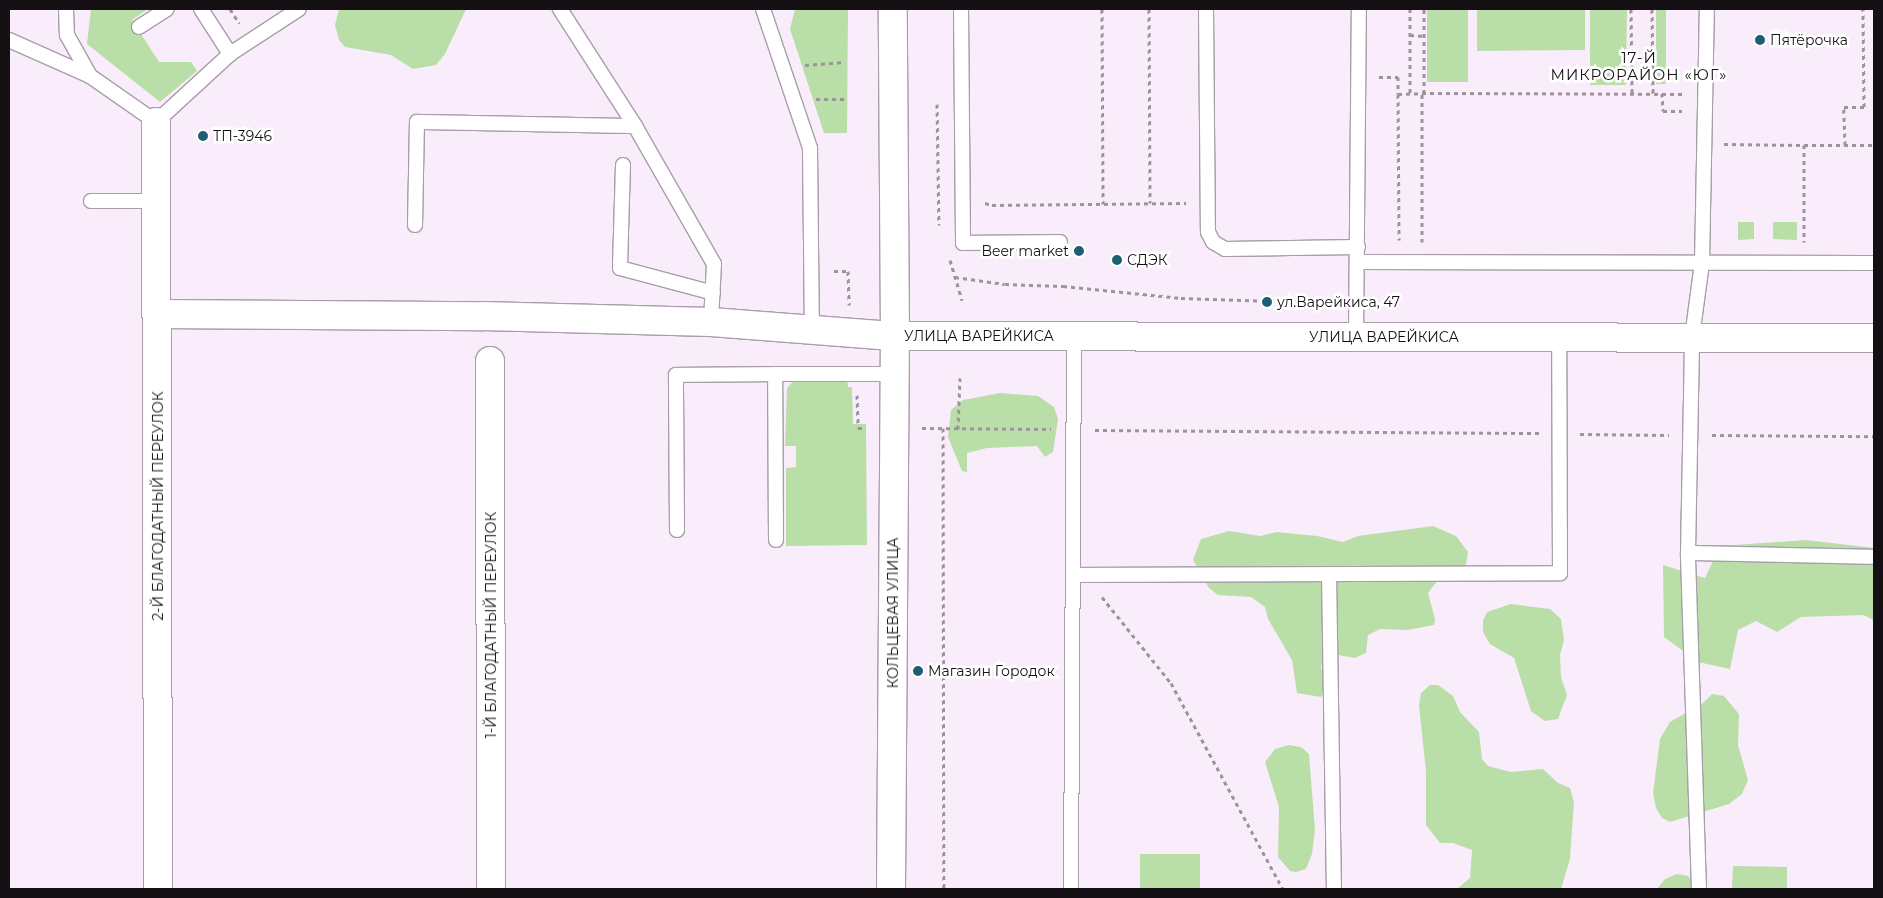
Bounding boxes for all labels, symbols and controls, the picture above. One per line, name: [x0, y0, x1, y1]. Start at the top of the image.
place label: Пятёрочка: [1770, 32, 1848, 48]
marker: Пятёрочка: [1754, 34, 1766, 46]
district label: 17-Й МИКРОРАЙОН «ЮГ»: [1549, 48, 1729, 83]
place label: ТП-3946: [213, 128, 272, 144]
marker: ТП-3946: [197, 130, 209, 142]
place label: Beer market: [981, 243, 1069, 259]
marker: Beer market: [1073, 245, 1085, 257]
place label: СДЭК: [1127, 252, 1168, 268]
marker: СДЭК: [1111, 254, 1123, 266]
place label: ул.Варейкиса, 47: [1277, 294, 1400, 310]
marker: ул.Варейкиса, 47: [1261, 296, 1273, 308]
street label: УЛИЦА ВАРЕЙКИСА: [904, 328, 1054, 344]
street label: УЛИЦА ВАРЕЙКИСА: [1309, 329, 1459, 345]
street label: 2-Й БЛАГОДАТНЫЙ ПЕРЕУЛОК: [150, 391, 166, 621]
street label: 1-Й БЛАГОДАТНЫЙ ПЕРЕУЛОК: [483, 512, 499, 738]
street label: КОЛЬЦЕВАЯ УЛИЦА: [885, 538, 901, 688]
place label: Магазин Городок: [928, 663, 1055, 679]
marker: Магазин Городок: [912, 665, 924, 677]

